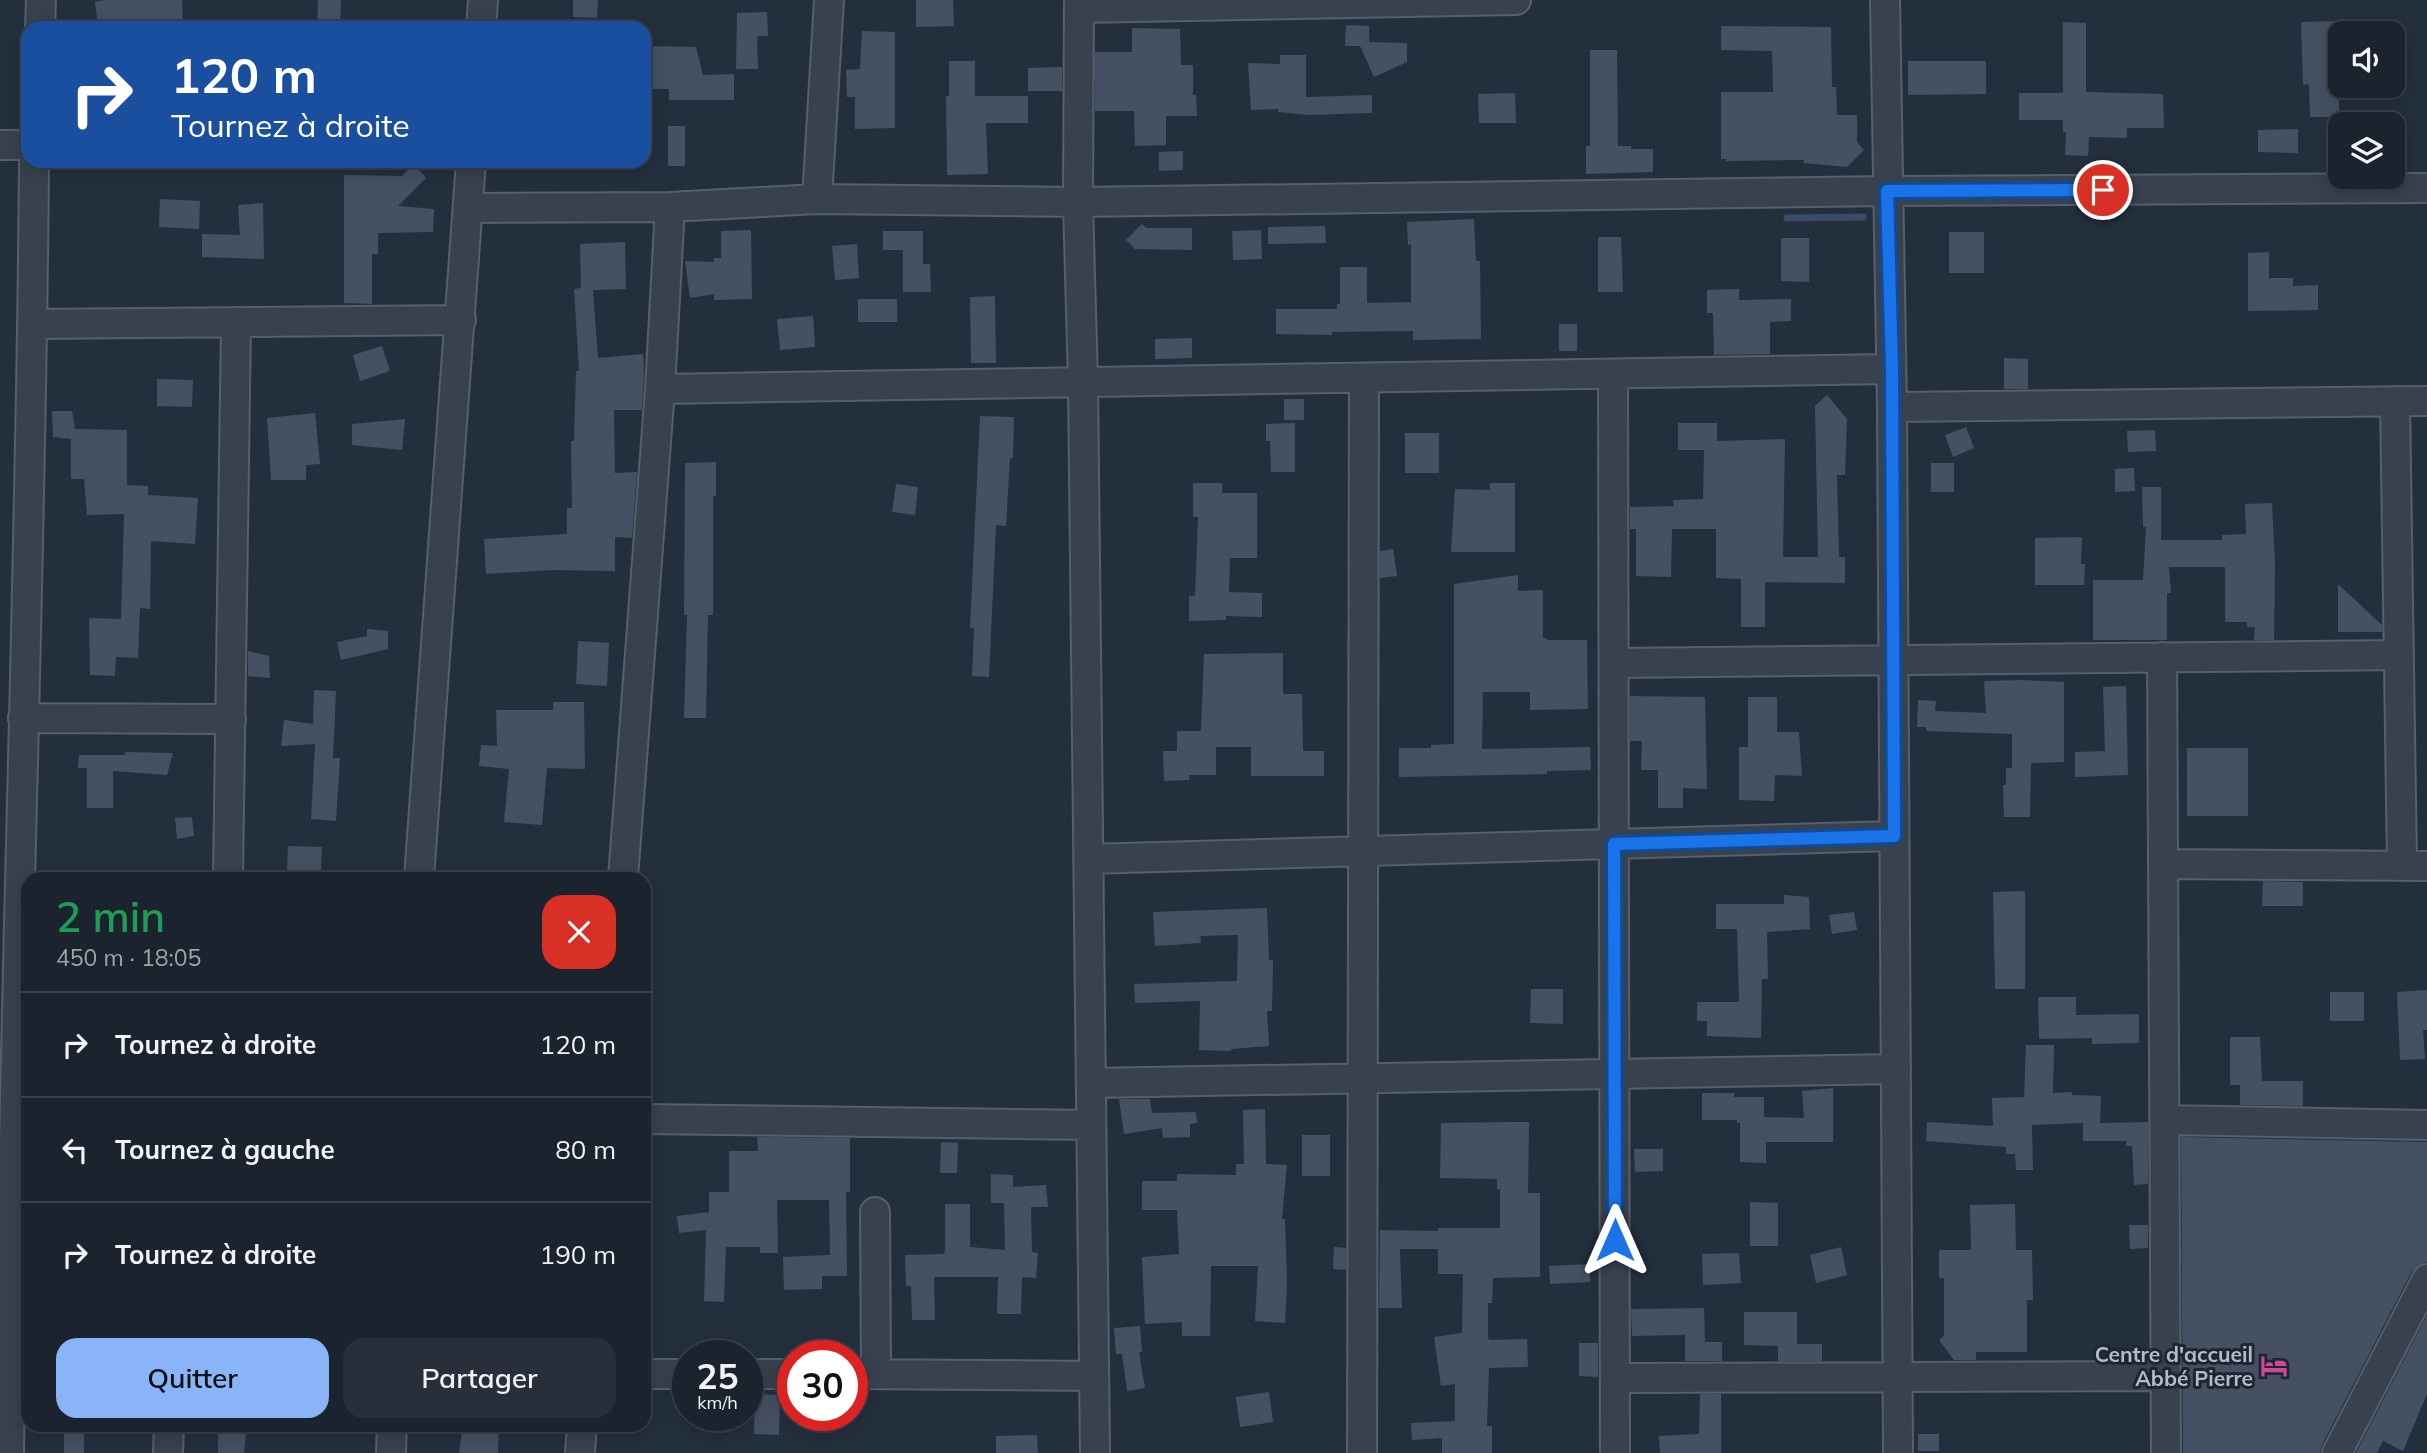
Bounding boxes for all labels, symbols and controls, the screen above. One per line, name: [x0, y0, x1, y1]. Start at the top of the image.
map controls: [2328, 21, 2405, 189]
button: sound: [2328, 21, 2405, 98]
text: 120 m: [171, 44, 317, 105]
icon: right: [56, 49, 147, 140]
text: Tournez à droite: [171, 105, 410, 145]
button: layers: [2328, 112, 2405, 189]
pin: [2073, 160, 2133, 220]
icon: arrive: [2084, 171, 2122, 209]
text: 2 min: [56, 890, 165, 943]
button: close: [542, 895, 616, 969]
text: 450 m · 18:05: [56, 943, 201, 972]
icon: right: [56, 1026, 94, 1064]
text: Tournez à droite: [115, 1028, 316, 1061]
text: 120 m: [540, 1028, 616, 1061]
icon: left: [56, 1131, 94, 1169]
text: Tournez à gauche: [115, 1133, 335, 1166]
text: 80 m: [555, 1133, 616, 1166]
position arrow: [1578, 1203, 1652, 1277]
icon: right: [56, 1236, 94, 1274]
text: Tournez à droite: [115, 1238, 316, 1271]
text: 190 m: [540, 1238, 616, 1271]
button: Quitter: [56, 1338, 329, 1418]
button: Partager: [343, 1338, 616, 1418]
speed limit sign: 30: [777, 1340, 868, 1431]
place label: Centre d'accueil Abbé Pierre: [2095, 1341, 2253, 1391]
hotel icon: Centre d'accueil Abbé Pierre: [2259, 1351, 2289, 1381]
text: 25: [696, 1354, 739, 1398]
text: km/h: [697, 1391, 738, 1414]

